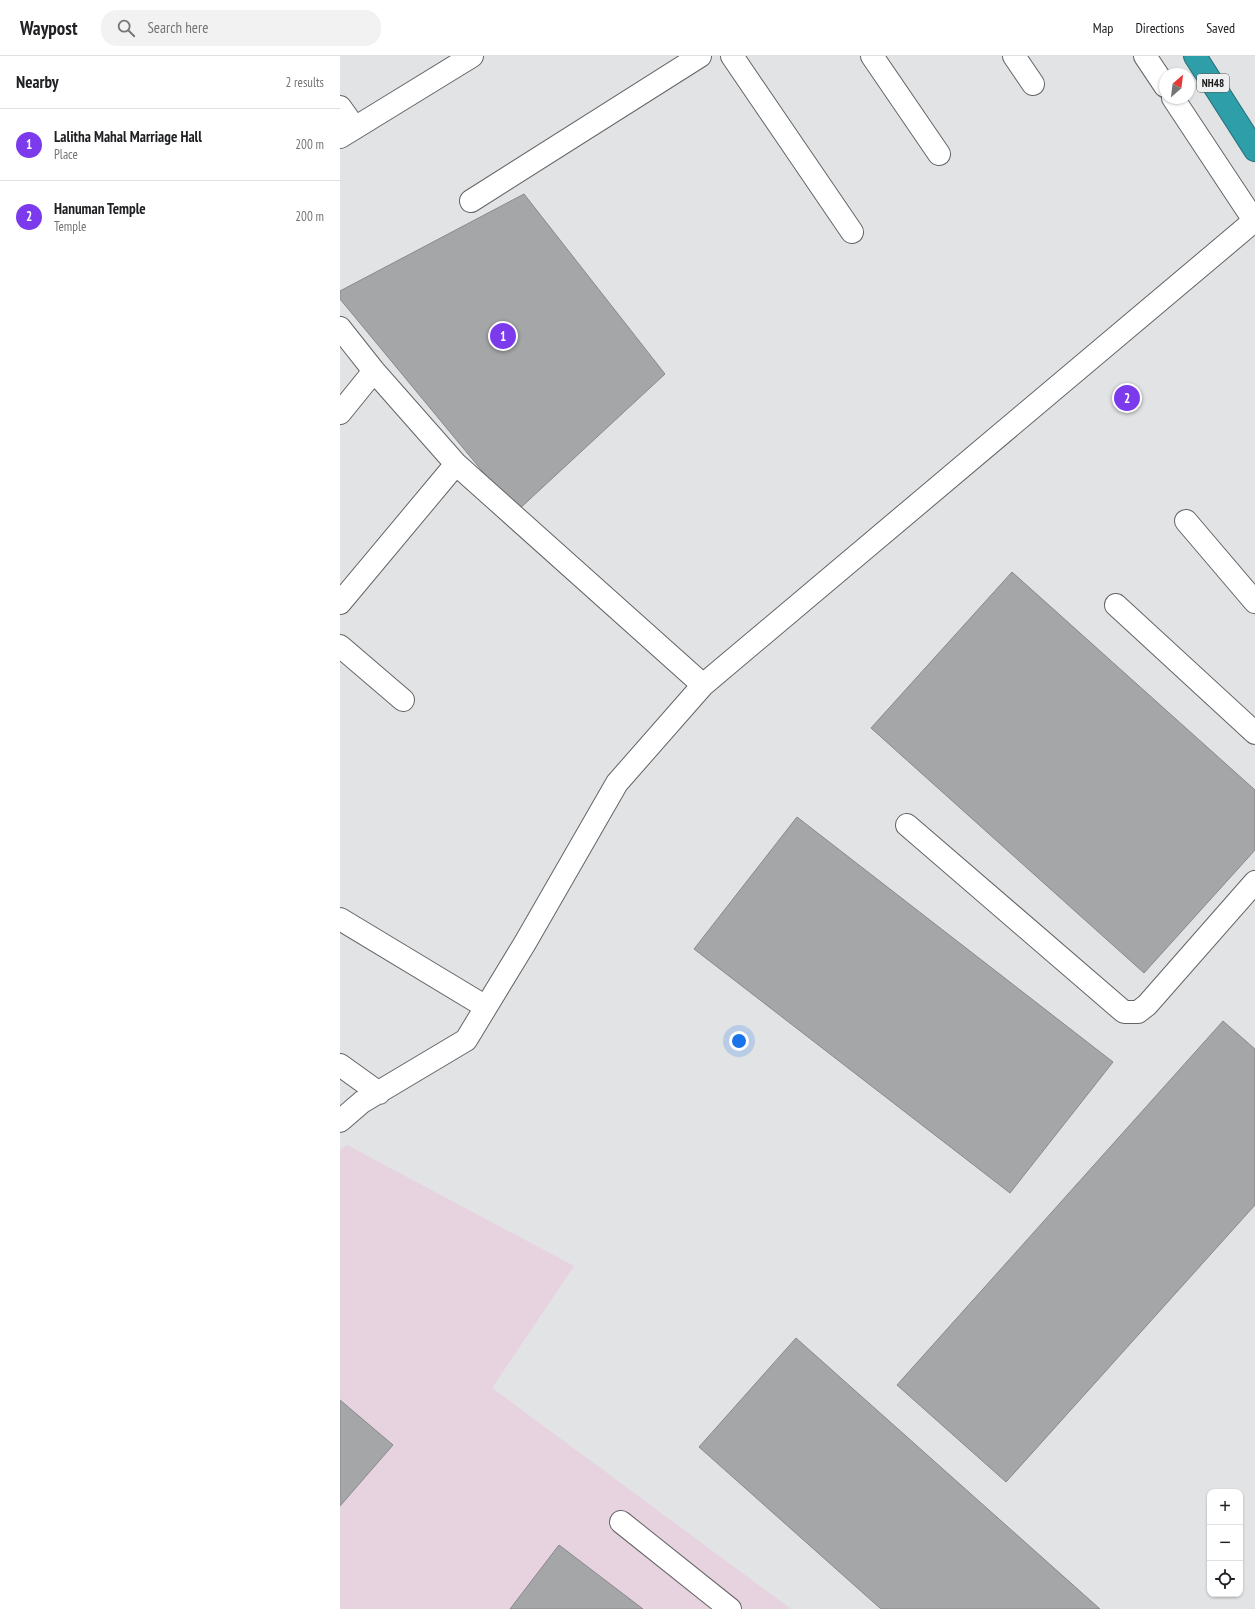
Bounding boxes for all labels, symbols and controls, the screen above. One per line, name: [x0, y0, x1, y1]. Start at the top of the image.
search box: [101, 10, 381, 46]
text: Waypost: [20, 16, 77, 40]
icon: search: [115, 17, 137, 39]
text: Search here: [147, 18, 208, 37]
text: Map: [1093, 19, 1113, 37]
text: Directions: [1135, 19, 1184, 37]
text: Saved: [1206, 19, 1235, 37]
north arrow: [1159, 68, 1195, 104]
text: Nearby: [16, 71, 59, 93]
text: 2 results: [285, 74, 324, 91]
road number: NH48: [1197, 74, 1229, 92]
text: Lalitha Mahal Marriage Hall: [54, 127, 202, 146]
text: 1: [26, 136, 32, 153]
text: 200 m: [295, 136, 324, 153]
text: Place: [54, 146, 78, 163]
text: Hanuman Temple: [54, 199, 146, 218]
text: 2: [26, 208, 32, 225]
text: 200 m: [295, 208, 324, 225]
text: Temple: [54, 218, 86, 235]
pin: 1: [490, 321, 516, 351]
pin: 2: [1114, 383, 1140, 413]
your location: [729, 1031, 749, 1051]
map controls: [1207, 1489, 1243, 1597]
button: +: [1207, 1489, 1243, 1525]
button: −: [1207, 1525, 1243, 1561]
button: locate: [1207, 1561, 1243, 1597]

